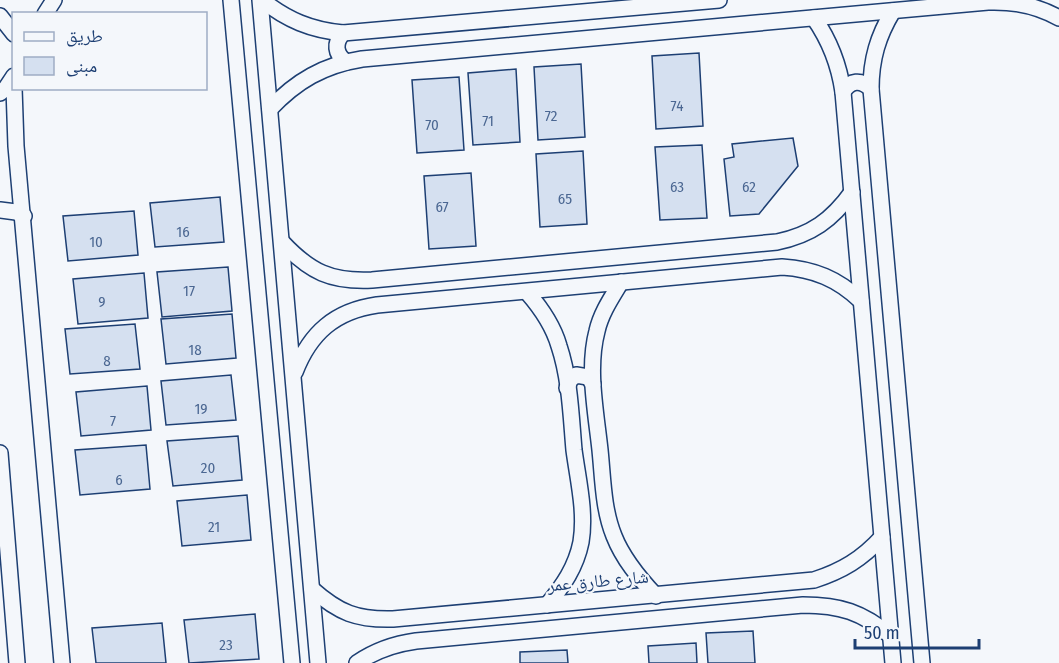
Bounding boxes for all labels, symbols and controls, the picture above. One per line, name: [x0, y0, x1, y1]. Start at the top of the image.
legend: [12, 12, 207, 90]
text: طريق: [66, 25, 103, 47]
text: مبنى: [66, 55, 97, 77]
house number: 74: [671, 97, 683, 115]
house number: 72: [545, 107, 558, 125]
house number: 71: [482, 112, 494, 130]
house number: 70: [425, 116, 439, 134]
house number: 63: [670, 178, 684, 196]
house number: 62: [742, 178, 756, 196]
house number: 65: [558, 190, 572, 208]
house number: 67: [435, 198, 449, 216]
house number: 16: [176, 223, 190, 241]
house number: 10: [89, 233, 103, 251]
house number: 17: [183, 282, 195, 300]
house number: 9: [98, 293, 106, 311]
house number: 18: [188, 341, 202, 359]
house number: 8: [103, 352, 111, 370]
house number: 19: [194, 400, 208, 418]
house number: 7: [110, 412, 116, 430]
house number: 20: [201, 459, 215, 477]
house number: 6: [115, 471, 123, 489]
house number: 21: [208, 518, 220, 536]
street label: شارع طارق عمر: [545, 566, 650, 596]
scale bar: [855, 612, 980, 650]
text: 50 m: [864, 622, 900, 644]
house number: 23: [219, 636, 233, 654]

